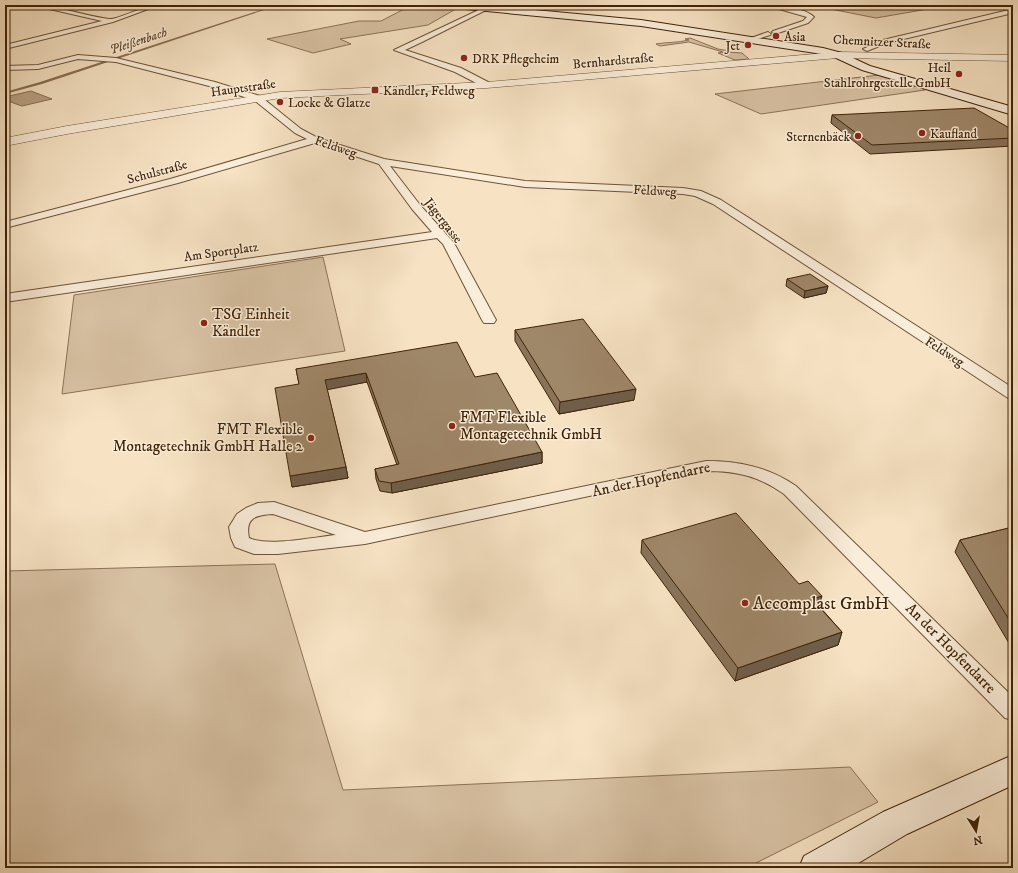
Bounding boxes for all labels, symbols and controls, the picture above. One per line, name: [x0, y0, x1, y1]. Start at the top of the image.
water label: Pleißenbach: [108, 24, 169, 58]
place label: Asia: [784, 29, 806, 45]
marker: Asia: [771, 31, 781, 41]
street label: Chemnitzer Straße: [833, 31, 931, 53]
place label: Jet: [725, 38, 740, 54]
marker: Jet: [743, 40, 753, 50]
street label: Bernhardstraße: [572, 49, 654, 72]
place label: DRK Pflegeheim: [472, 51, 560, 67]
marker: DRK Pflegeheim: [459, 53, 469, 63]
place label: Heil Stahlrohrgestelle GmbH: [824, 60, 951, 91]
marker: Heil Stahlrohrgestelle GmbH: [954, 69, 964, 79]
street label: Hauptstraße: [210, 76, 277, 100]
place label: Kändler, Feldweg: [383, 83, 475, 99]
marker: Kändler, Feldweg: [370, 85, 380, 95]
place label: Locke & Glatze: [288, 95, 370, 111]
marker: Locke & Glatze: [275, 97, 285, 107]
place label: Kaufland: [930, 126, 978, 142]
marker: Kaufland: [917, 128, 927, 138]
place label: Sternenbäck: [786, 129, 851, 145]
marker: Sternenbäck: [853, 131, 863, 141]
street label: Feldweg: [313, 132, 359, 162]
street label: Schulstraße: [126, 156, 189, 188]
street label: Feldweg: [633, 182, 678, 200]
street label: Jägergasse: [420, 194, 466, 246]
street label: Am Sportplatz: [183, 239, 260, 265]
place label: TSG Einheit Kändler: [212, 305, 290, 341]
marker: TSG Einheit Kändler: [199, 318, 209, 328]
street label: Feldweg: [922, 333, 968, 371]
place label: FMT Flexible Montagetechnik GmbH: [460, 408, 602, 444]
place label: FMT Flexible Montagetechnik GmbH Halle 2: [113, 420, 304, 456]
marker: FMT Flexible Montagetechnik GmbH: [447, 421, 457, 431]
marker: FMT Flexible Montagetechnik GmbH Halle 2: [306, 433, 316, 443]
street label: An der Hopfendarre: [590, 458, 712, 501]
place label: Accomplast GmbH: [753, 593, 889, 615]
marker: Accomplast GmbH: [740, 598, 750, 608]
street label: An der Hopfendarre: [901, 599, 1000, 698]
north arrow: [956, 811, 996, 851]
text: N: [972, 832, 983, 848]

